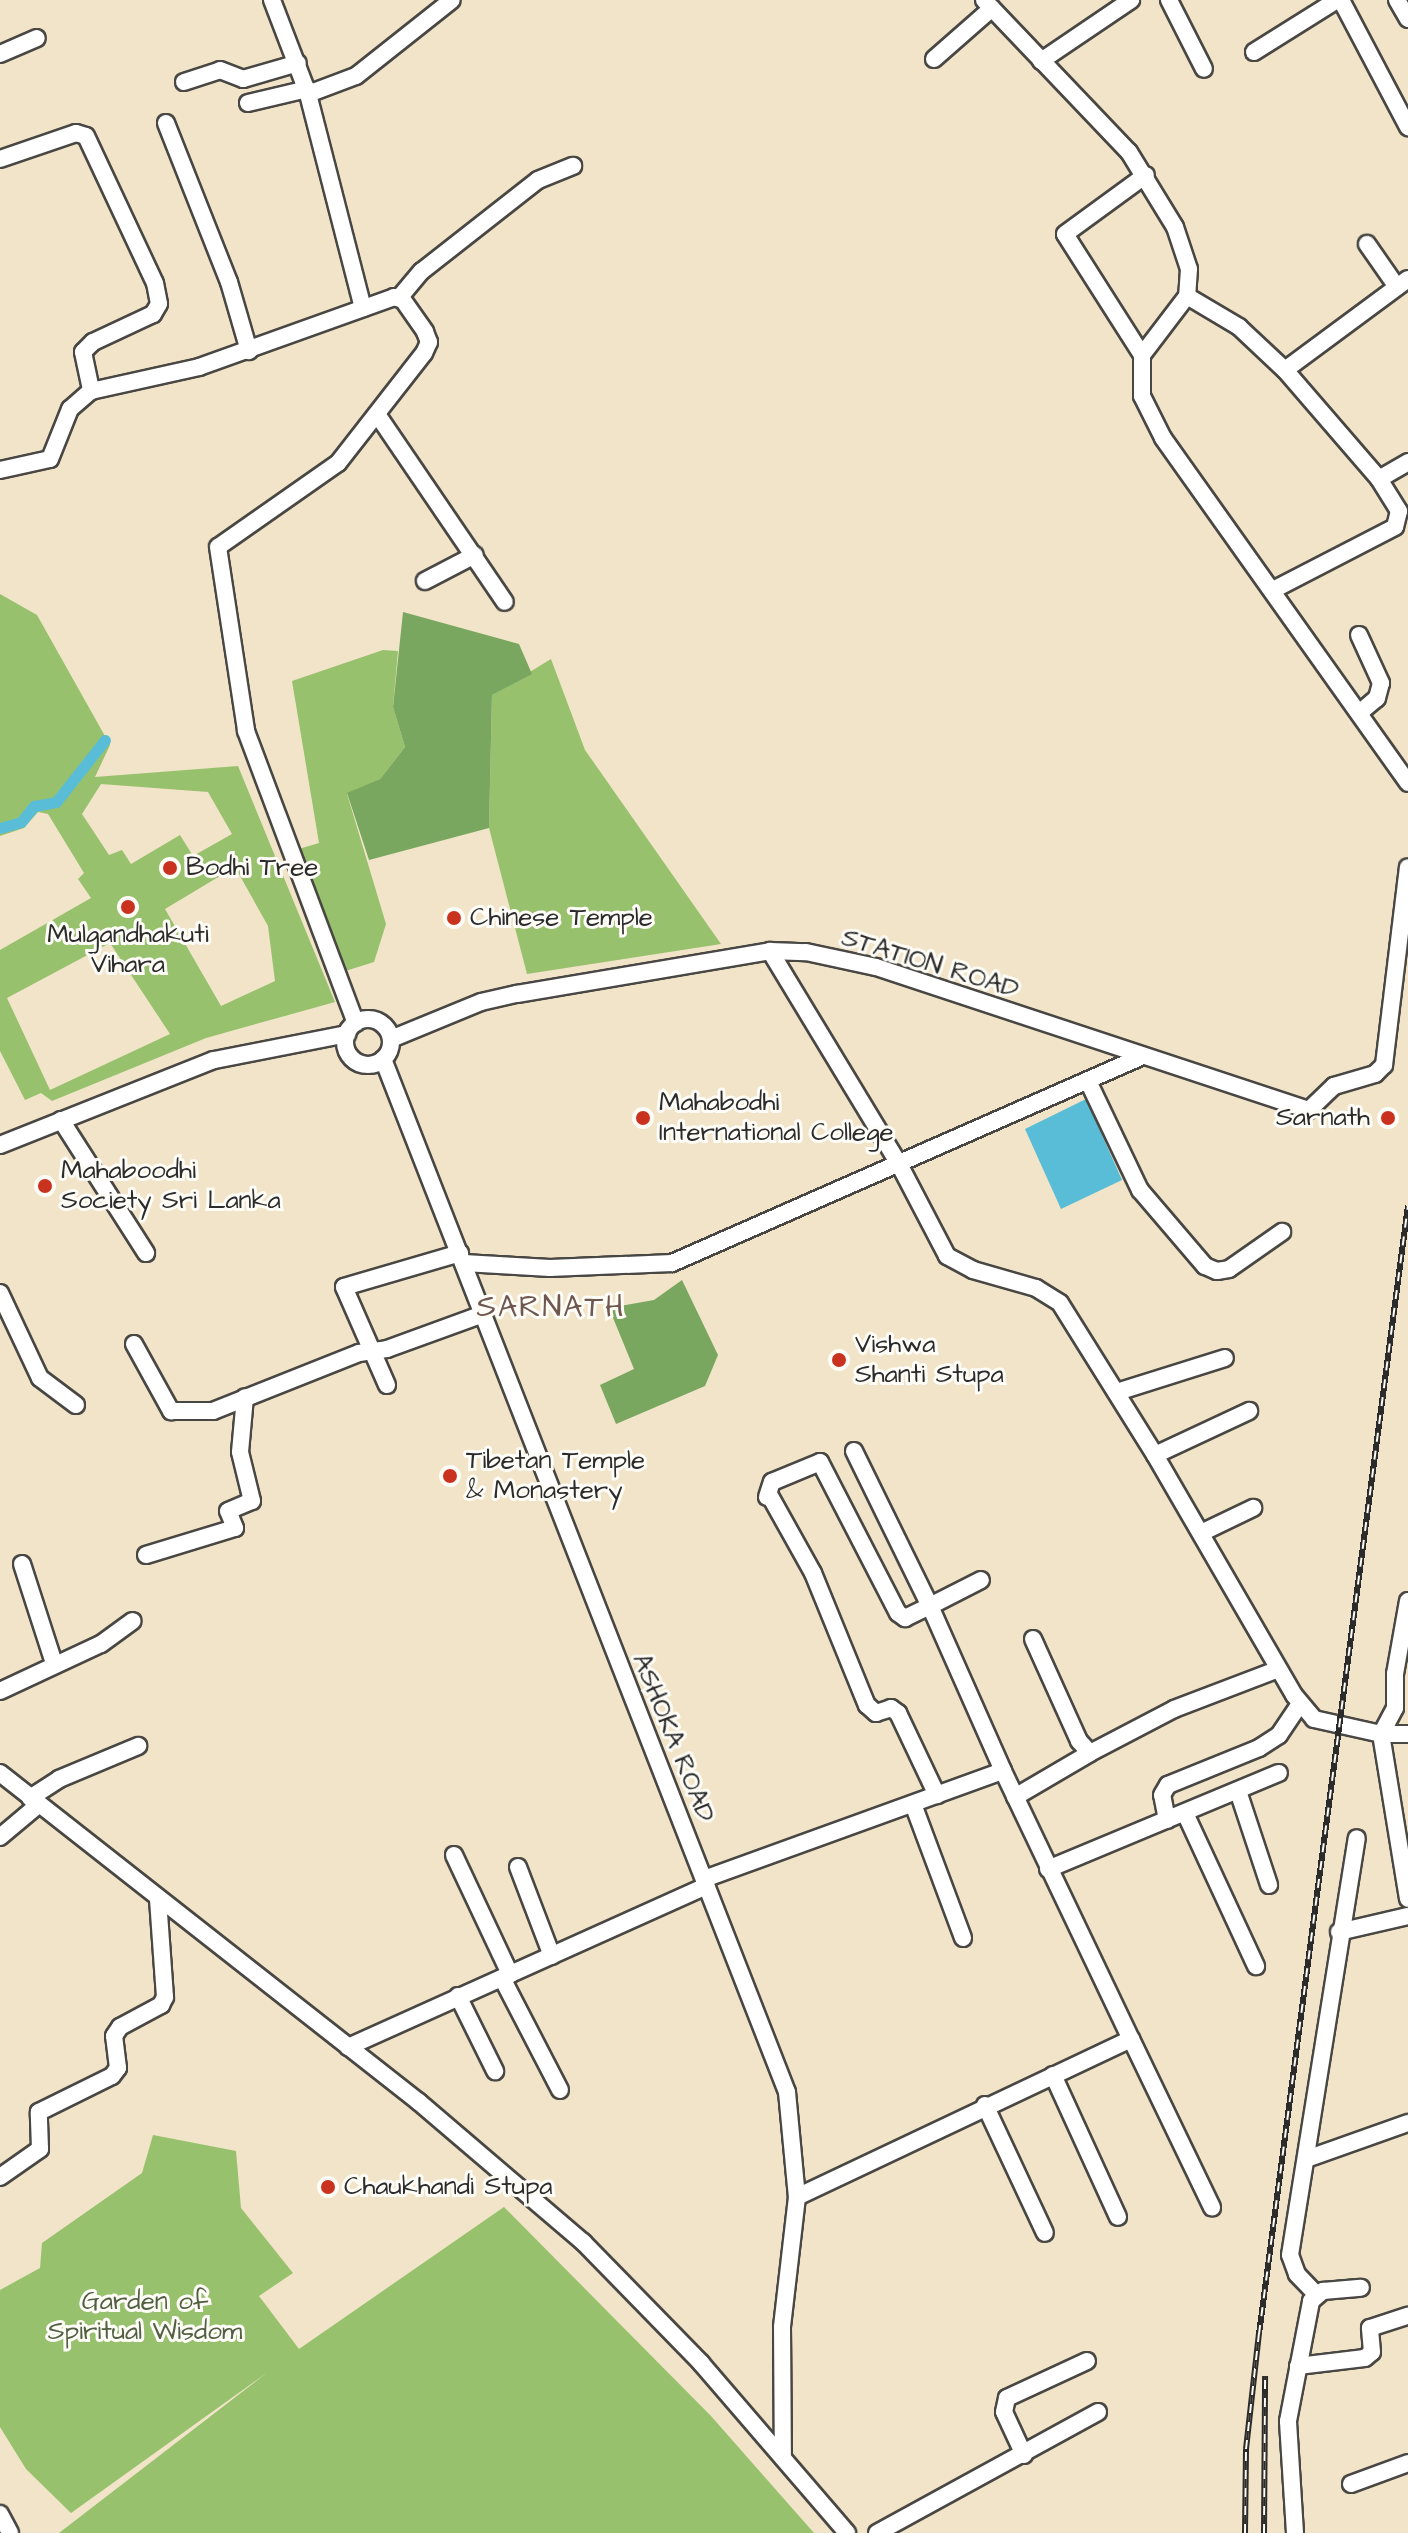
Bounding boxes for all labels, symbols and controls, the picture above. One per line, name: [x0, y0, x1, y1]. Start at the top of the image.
place label: Bodhi Tree: [186, 852, 318, 884]
marker: Bodhi Tree: [161, 859, 179, 877]
marker: Mulgandhakuti Vihara: [119, 898, 137, 916]
place label: Chinese Temple: [470, 902, 653, 934]
marker: Chinese Temple: [445, 909, 463, 927]
place label: Mulgandhakuti Vihara: [47, 919, 209, 980]
street label: STATION ROAD: [838, 922, 1022, 1006]
place label: Mahabodhi International College: [659, 1087, 894, 1148]
place label: Sarnath: [1276, 1102, 1370, 1134]
marker: Sarnath: [1377, 1107, 1399, 1129]
marker: Mahabodhi International College: [634, 1109, 652, 1127]
place label: Mahaboodhi Society Sri Lanka: [61, 1155, 281, 1216]
marker: Mahaboodhi Society Sri Lanka: [36, 1177, 54, 1195]
district label: SARNATH: [477, 1289, 625, 1325]
place label: Vishwa Shanti Stupa: [855, 1329, 1004, 1390]
marker: Vishwa Shanti Stupa: [830, 1351, 848, 1369]
place label: Tibetan Temple & Monastery: [466, 1445, 645, 1506]
marker: Tibetan Temple & Monastery: [441, 1467, 459, 1485]
street label: ASHOKA ROAD: [625, 1649, 721, 1827]
place label: Chaukhandi Stupa: [344, 2171, 553, 2203]
marker: Chaukhandi Stupa: [319, 2178, 337, 2196]
park label: Garden of Spiritual Wisdom: [48, 2286, 242, 2348]

